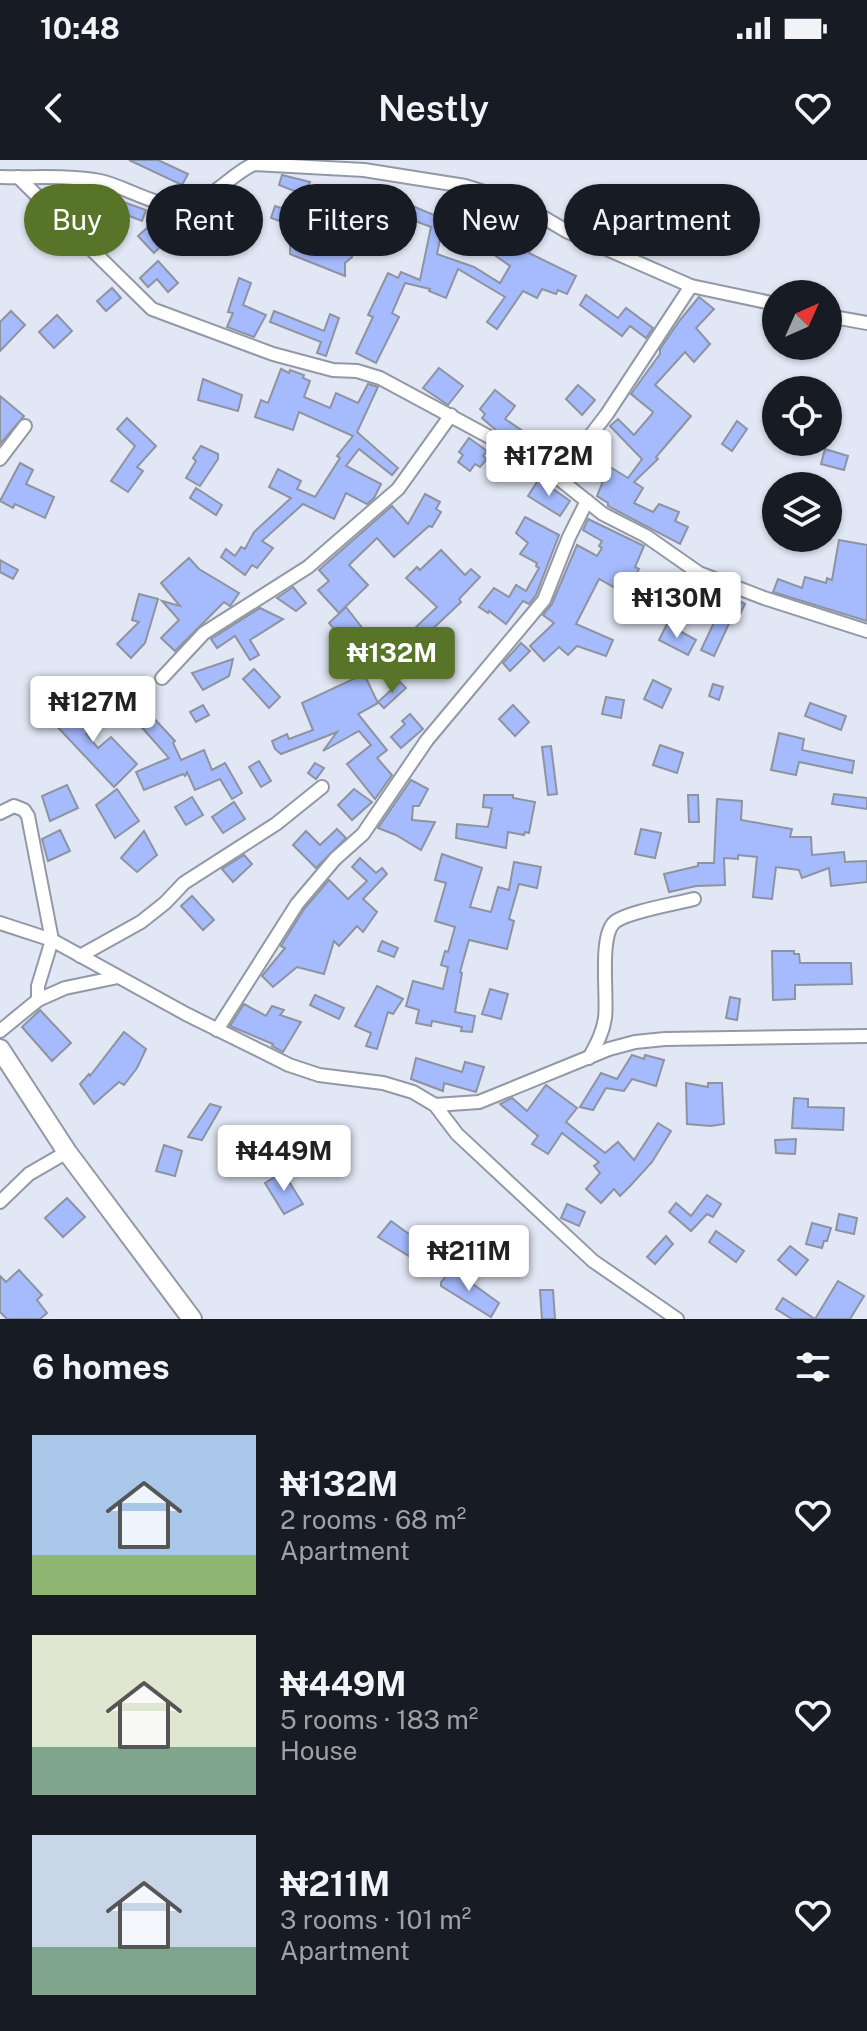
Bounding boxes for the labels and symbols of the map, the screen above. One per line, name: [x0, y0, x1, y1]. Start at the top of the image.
north arrow: [762, 280, 842, 360]
pin: ₦172M: [493, 430, 605, 498]
pin: ₦130M: [621, 572, 733, 640]
pin: ₦132M: [336, 627, 448, 695]
pin: ₦127M: [37, 676, 149, 744]
pin: ₦449M: [228, 1125, 340, 1193]
pin: ₦211M: [413, 1225, 525, 1293]

